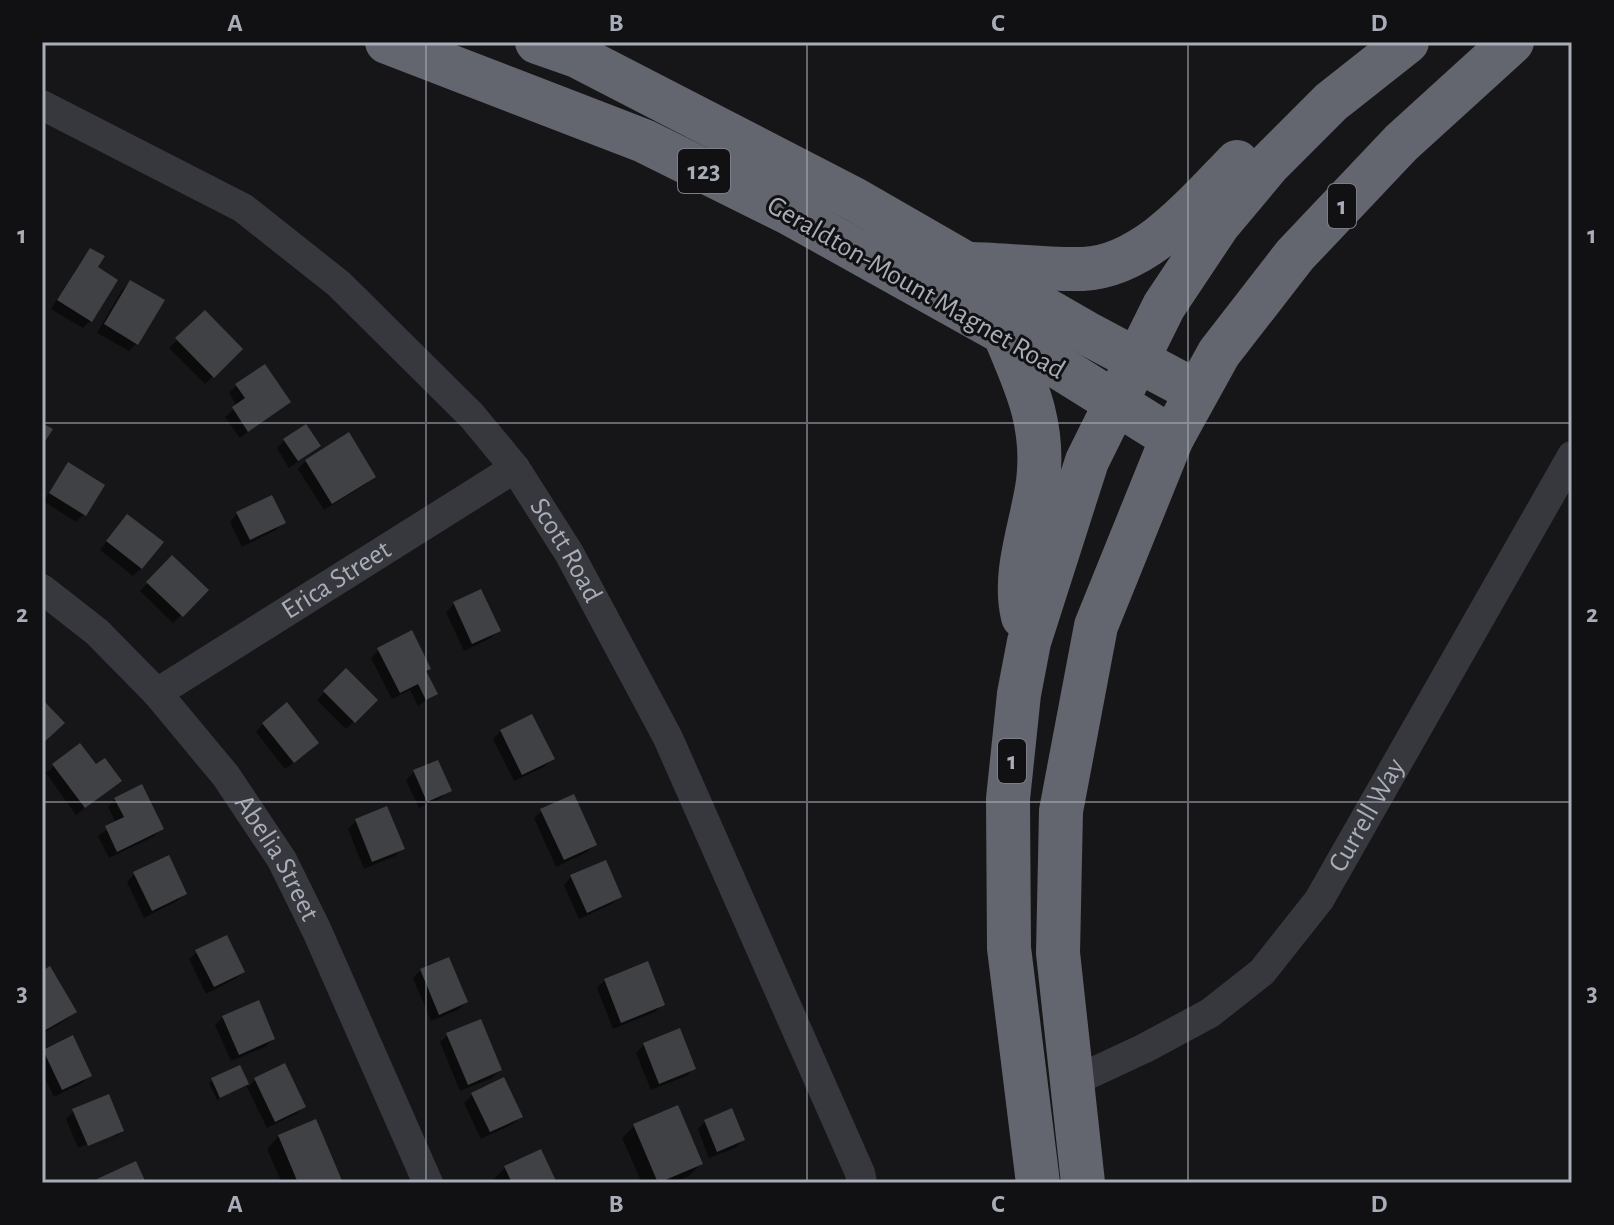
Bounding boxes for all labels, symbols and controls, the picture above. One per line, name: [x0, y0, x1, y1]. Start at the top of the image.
text: A: [227, 10, 243, 36]
text: B: [608, 10, 624, 36]
text: C: [991, 10, 1005, 36]
text: D: [1370, 10, 1388, 36]
road number: 123: [678, 149, 730, 193]
road number: 1: [1328, 184, 1356, 228]
street label: Geraldton-Mount Magnet Road: [762, 191, 1070, 385]
text: 1: [17, 222, 27, 248]
text: 1: [1587, 222, 1597, 248]
street label: Scott Road: [524, 494, 607, 607]
street label: Erica Street: [277, 536, 396, 625]
text: 2: [16, 601, 28, 627]
text: 2: [1586, 601, 1598, 627]
road number: 1: [998, 739, 1026, 783]
street label: Currell Way: [1324, 754, 1411, 877]
street label: Abelia Street: [229, 790, 324, 926]
text: 3: [16, 980, 28, 1006]
text: 3: [1586, 980, 1598, 1006]
text: A: [227, 1191, 243, 1217]
text: B: [608, 1191, 624, 1217]
text: C: [991, 1191, 1005, 1217]
text: D: [1370, 1191, 1388, 1217]

